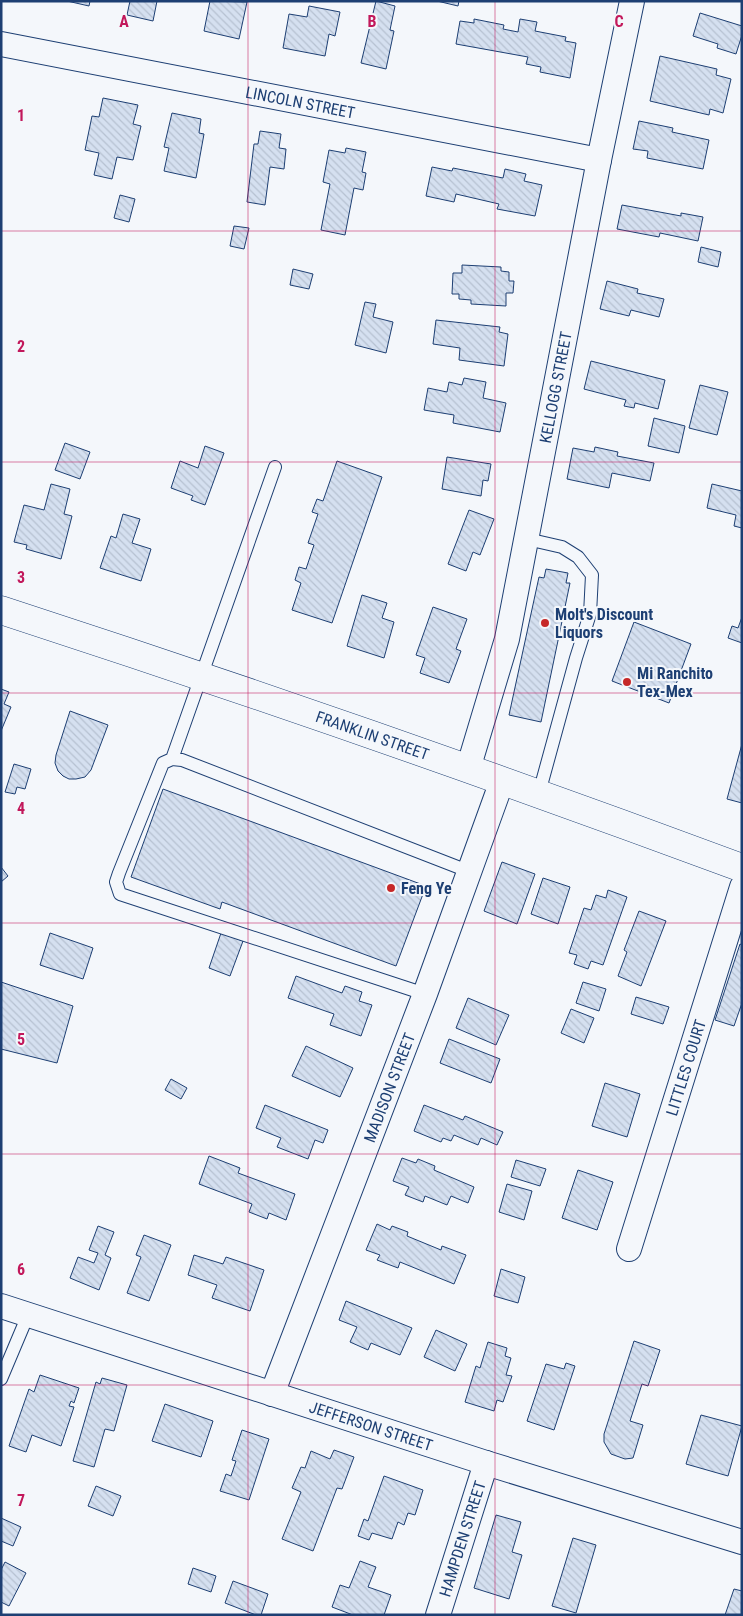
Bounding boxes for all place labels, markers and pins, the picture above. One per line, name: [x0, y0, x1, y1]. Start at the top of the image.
place label: Molt's Discount Liquors: [555, 605, 653, 642]
marker: Molt's Discount Liquors: [539, 617, 551, 629]
place label: Mi Ranchito Tex-Mex: [637, 664, 713, 701]
marker: Mi Ranchito Tex-Mex: [621, 676, 633, 688]
place label: Feng Ye: [401, 879, 452, 898]
marker: Feng Ye: [385, 882, 397, 894]

